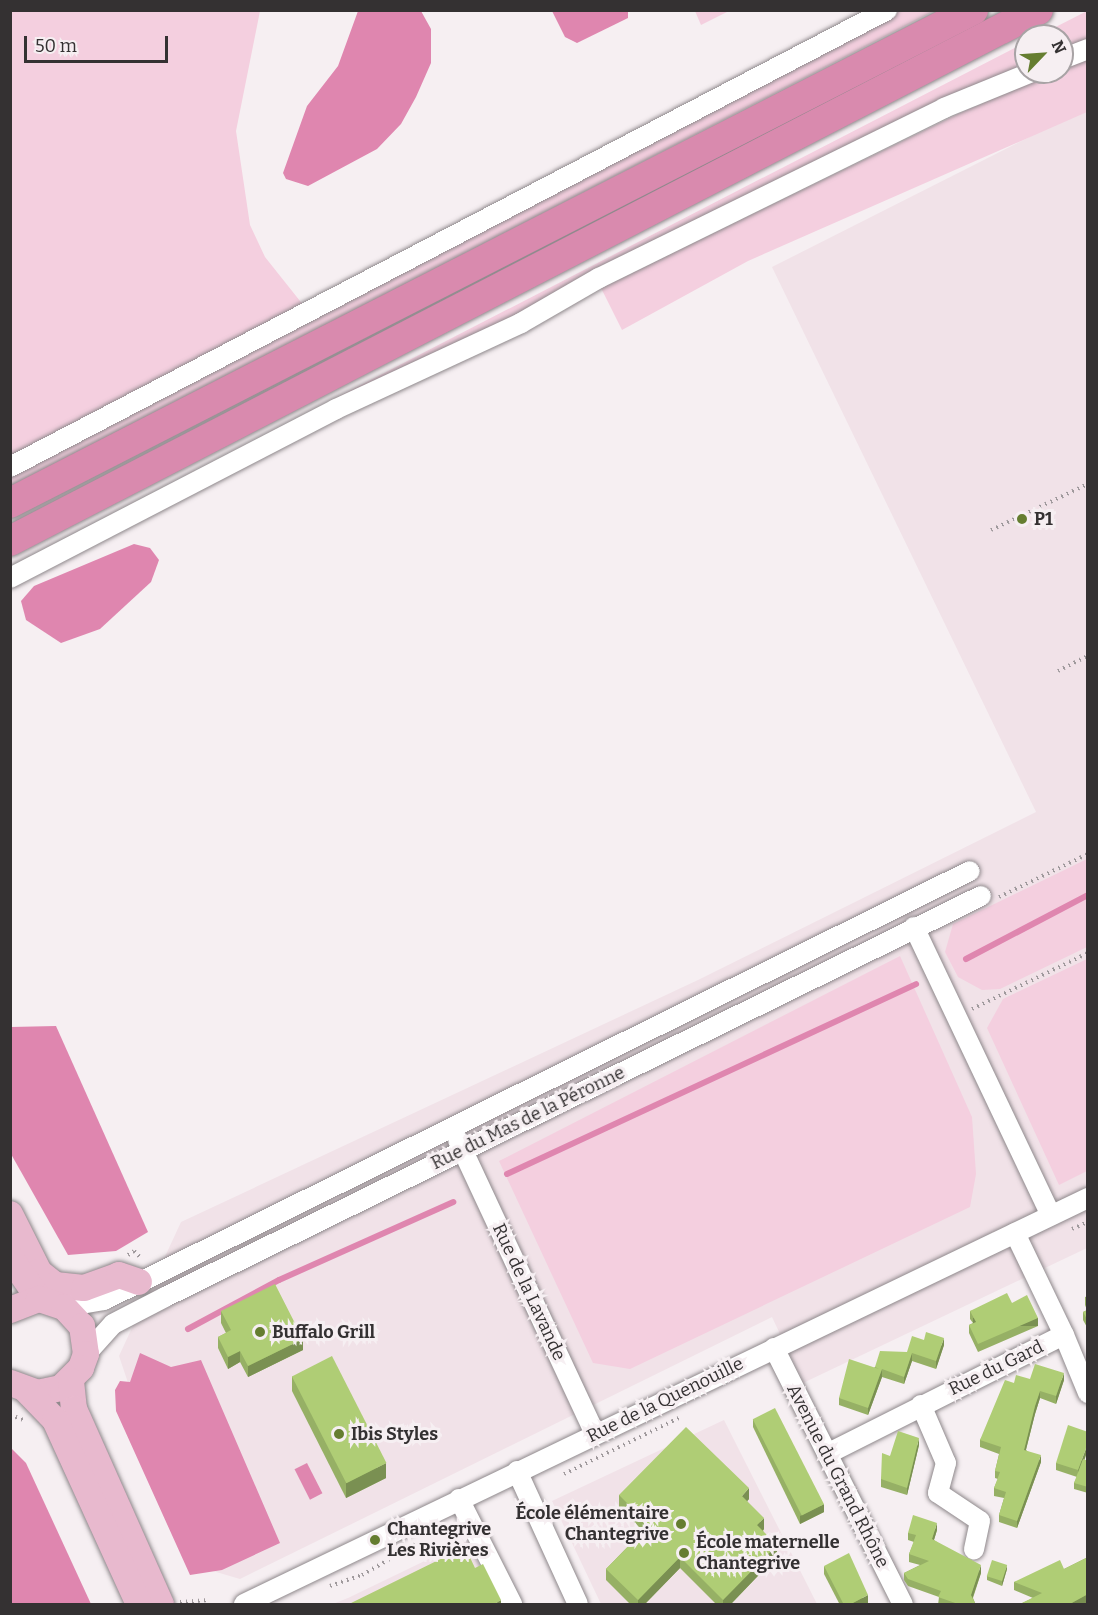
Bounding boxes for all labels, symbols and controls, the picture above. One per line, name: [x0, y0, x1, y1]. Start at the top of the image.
scale bar: [27, 24, 171, 62]
north arrow: [1014, 24, 1074, 84]
text: 50 m: [35, 35, 77, 57]
text: N: [1048, 37, 1070, 57]
place label: P1: [1034, 508, 1053, 530]
marker: P1: [1015, 512, 1029, 526]
street label: Rue du Mas de la Péronne: [428, 1062, 628, 1174]
street label: Rue de la Lavande: [488, 1220, 570, 1364]
place label: Buffalo Grill: [272, 1321, 375, 1343]
marker: Buffalo Grill: [253, 1325, 267, 1339]
street label: Rue du Gard: [945, 1336, 1047, 1400]
street label: Rue de la Quenouille: [583, 1353, 747, 1447]
street label: Avenue du Grand Rhône: [782, 1381, 894, 1571]
place label: Ibis Styles: [351, 1423, 438, 1445]
marker: Ibis Styles: [332, 1427, 346, 1441]
place label: École élémentaire Chantegrive: [515, 1503, 669, 1546]
marker: École élémentaire Chantegrive: [674, 1517, 688, 1531]
place label: Chantegrive Les Rivières: [387, 1519, 491, 1562]
place label: École maternelle Chantegrive: [696, 1532, 840, 1574]
marker: Chantegrive Les Rivières: [368, 1533, 382, 1547]
marker: École maternelle Chantegrive: [677, 1546, 691, 1560]

